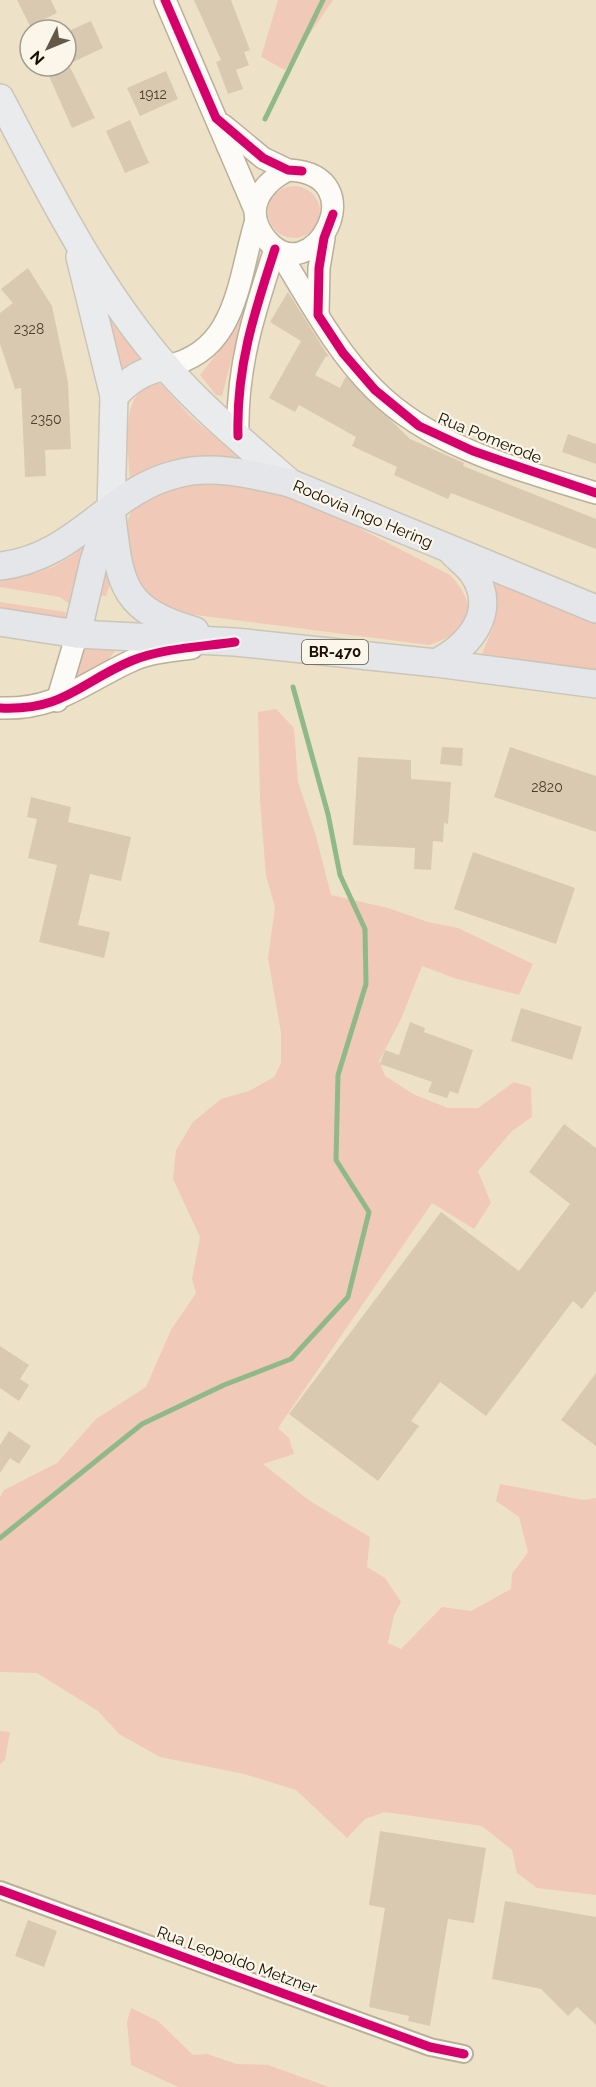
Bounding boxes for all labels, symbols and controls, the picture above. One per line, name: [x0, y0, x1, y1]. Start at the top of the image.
north arrow: [18, 18, 78, 78]
text: N: [26, 47, 49, 69]
house number: 1912: [139, 86, 167, 102]
house number: 2328: [14, 321, 44, 337]
street label: Rua Pomerode: [435, 409, 545, 467]
house number: 2350: [31, 411, 61, 427]
street label: Rodovia Ingo Hering: [290, 476, 436, 552]
road number: BR-470: [302, 640, 368, 664]
house number: 2820: [531, 779, 563, 795]
street label: Rua Leopoldo Metzner: [154, 1922, 320, 1998]

